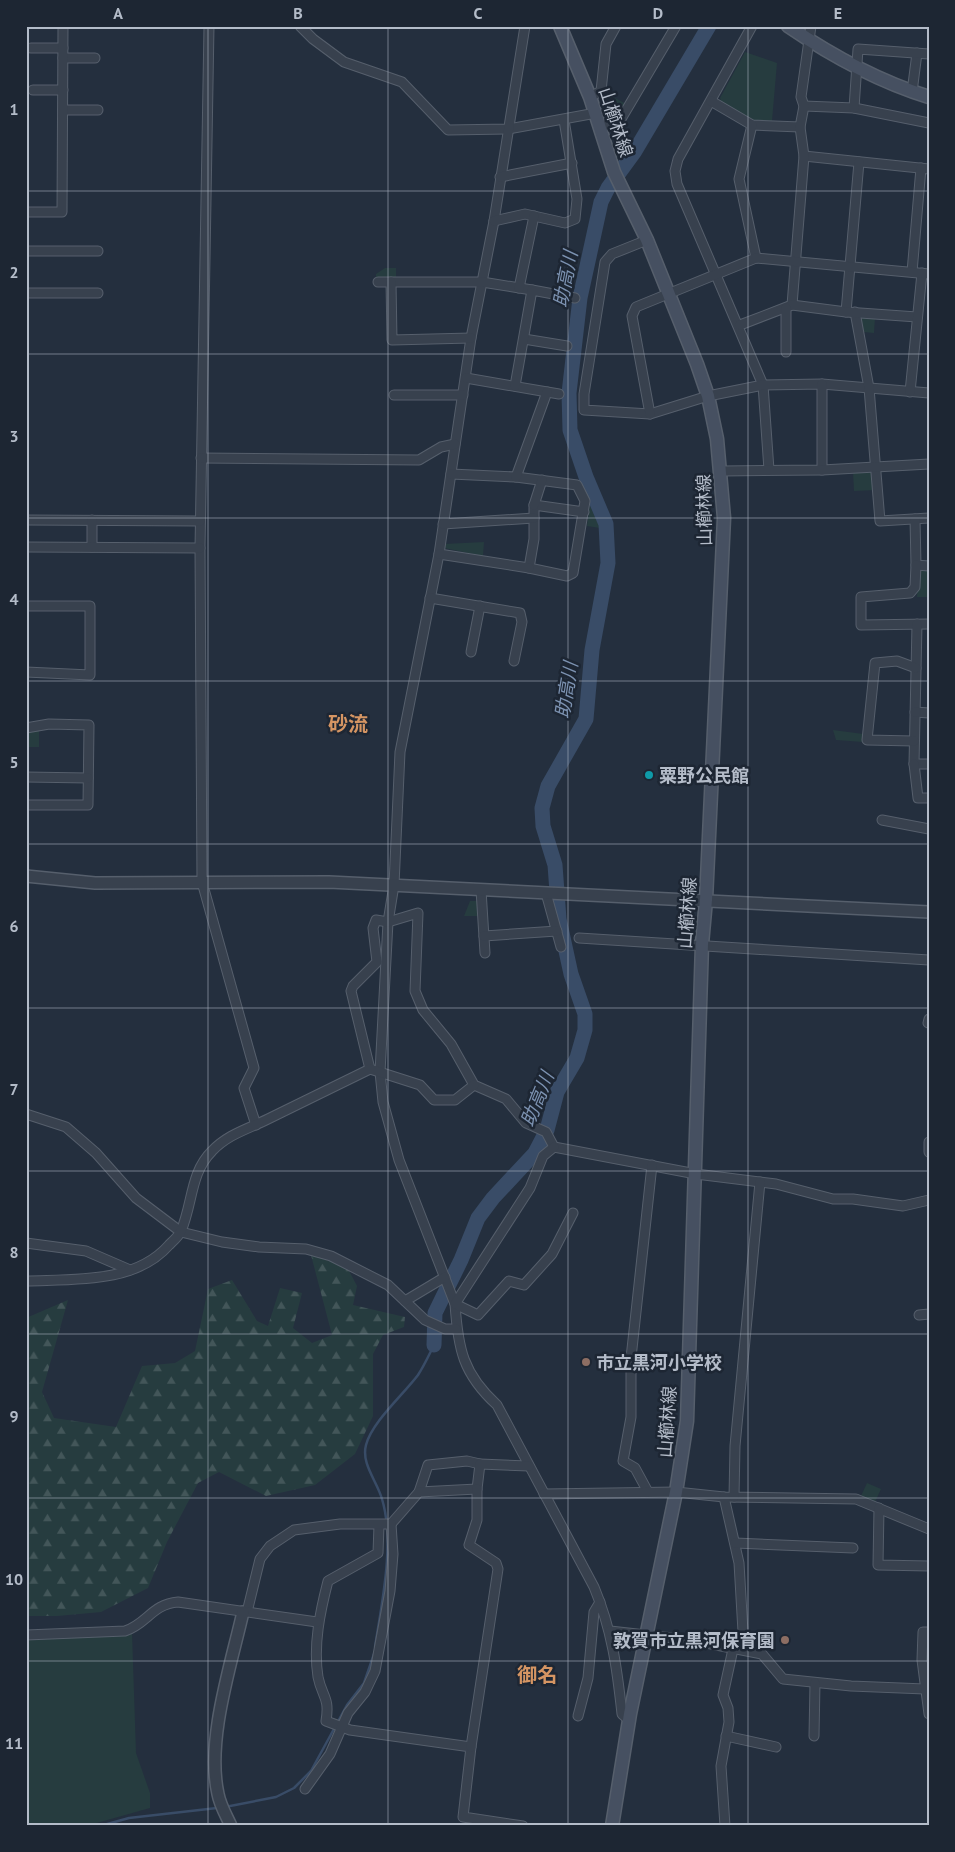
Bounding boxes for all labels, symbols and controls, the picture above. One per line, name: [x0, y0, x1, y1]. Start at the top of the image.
text: A: [113, 3, 123, 23]
text: B: [293, 3, 303, 23]
text: C: [474, 3, 483, 23]
text: D: [653, 3, 663, 23]
text: E: [834, 3, 842, 23]
street label: 山櫛林線: [594, 84, 638, 160]
text: 1: [9, 99, 19, 119]
water label: 助高川: [548, 247, 583, 309]
text: 2: [9, 262, 19, 282]
text: 3: [9, 426, 19, 446]
street label: 山櫛林線: [692, 474, 716, 546]
text: 4: [9, 589, 19, 609]
water label: 助高川: [550, 658, 583, 720]
district label: 砂流: [328, 711, 368, 737]
text: 5: [9, 752, 19, 772]
place label: 粟野公民館: [659, 764, 749, 787]
marker: 粟野公民館: [643, 769, 655, 781]
street label: 山櫛林線: [673, 876, 701, 950]
text: 6: [9, 916, 19, 936]
water label: 助高川: [515, 1066, 560, 1130]
text: 7: [9, 1079, 19, 1099]
text: 8: [9, 1242, 19, 1262]
place label: 市立黒河小学校: [596, 1351, 722, 1374]
marker: 市立黒河小学校: [580, 1356, 592, 1368]
street label: 山櫛林線: [653, 1385, 681, 1459]
text: 9: [9, 1406, 19, 1426]
text: 10: [5, 1569, 23, 1589]
place label: 敦賀市立黒河保育園: [613, 1629, 775, 1652]
marker: 敦賀市立黒河保育園: [779, 1634, 791, 1646]
district label: 御名: [517, 1662, 557, 1688]
text: 11: [5, 1733, 23, 1753]

